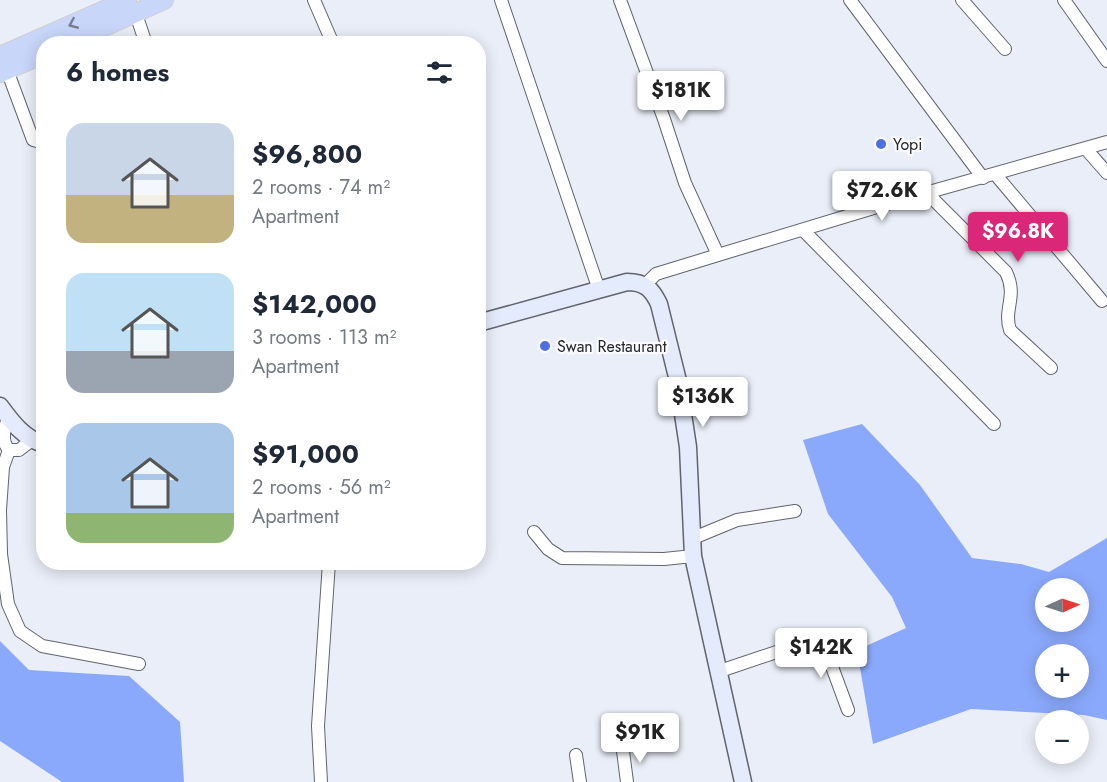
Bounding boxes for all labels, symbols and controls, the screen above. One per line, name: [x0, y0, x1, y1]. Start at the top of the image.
one-way arrow: [69, 16, 80, 28]
text: 6 homes: [66, 53, 169, 91]
icon: filters: [423, 56, 456, 89]
pin: $181K: [639, 71, 723, 122]
text: $181K: [651, 76, 711, 105]
place label: Yopi: [893, 133, 922, 156]
text: $96,800: [252, 135, 362, 173]
marker: Yopi: [874, 137, 888, 151]
icon: home: [114, 147, 186, 219]
pin: $72.6K: [833, 171, 931, 222]
text: 2 rooms · 74 m²: [252, 173, 390, 202]
text: $72.6K: [846, 176, 918, 205]
text: Apartment: [252, 202, 339, 231]
pin: $96.8K: [969, 212, 1067, 263]
text: $96.8K: [982, 217, 1054, 246]
text: $142,000: [252, 285, 377, 323]
icon: home: [114, 297, 186, 369]
text: 3 rooms · 113 m²: [252, 323, 396, 352]
place label: Swan Restaurant: [557, 335, 667, 358]
marker: Swan Restaurant: [538, 339, 552, 353]
text: Apartment: [252, 352, 339, 381]
pin: $136K: [661, 377, 745, 428]
text: $136K: [672, 382, 734, 411]
text: $91,000: [252, 435, 359, 473]
icon: home: [114, 447, 186, 519]
text: 2 rooms · 56 m²: [252, 473, 391, 502]
text: Apartment: [252, 502, 339, 531]
north arrow: [1035, 578, 1089, 632]
map controls: [1035, 578, 1089, 764]
pin: $142K: [779, 628, 863, 679]
text: $142K: [789, 633, 853, 662]
button: +: [1035, 644, 1089, 698]
button: −: [1035, 710, 1089, 764]
pin: $91K: [604, 713, 676, 764]
text: $91K: [615, 718, 665, 747]

